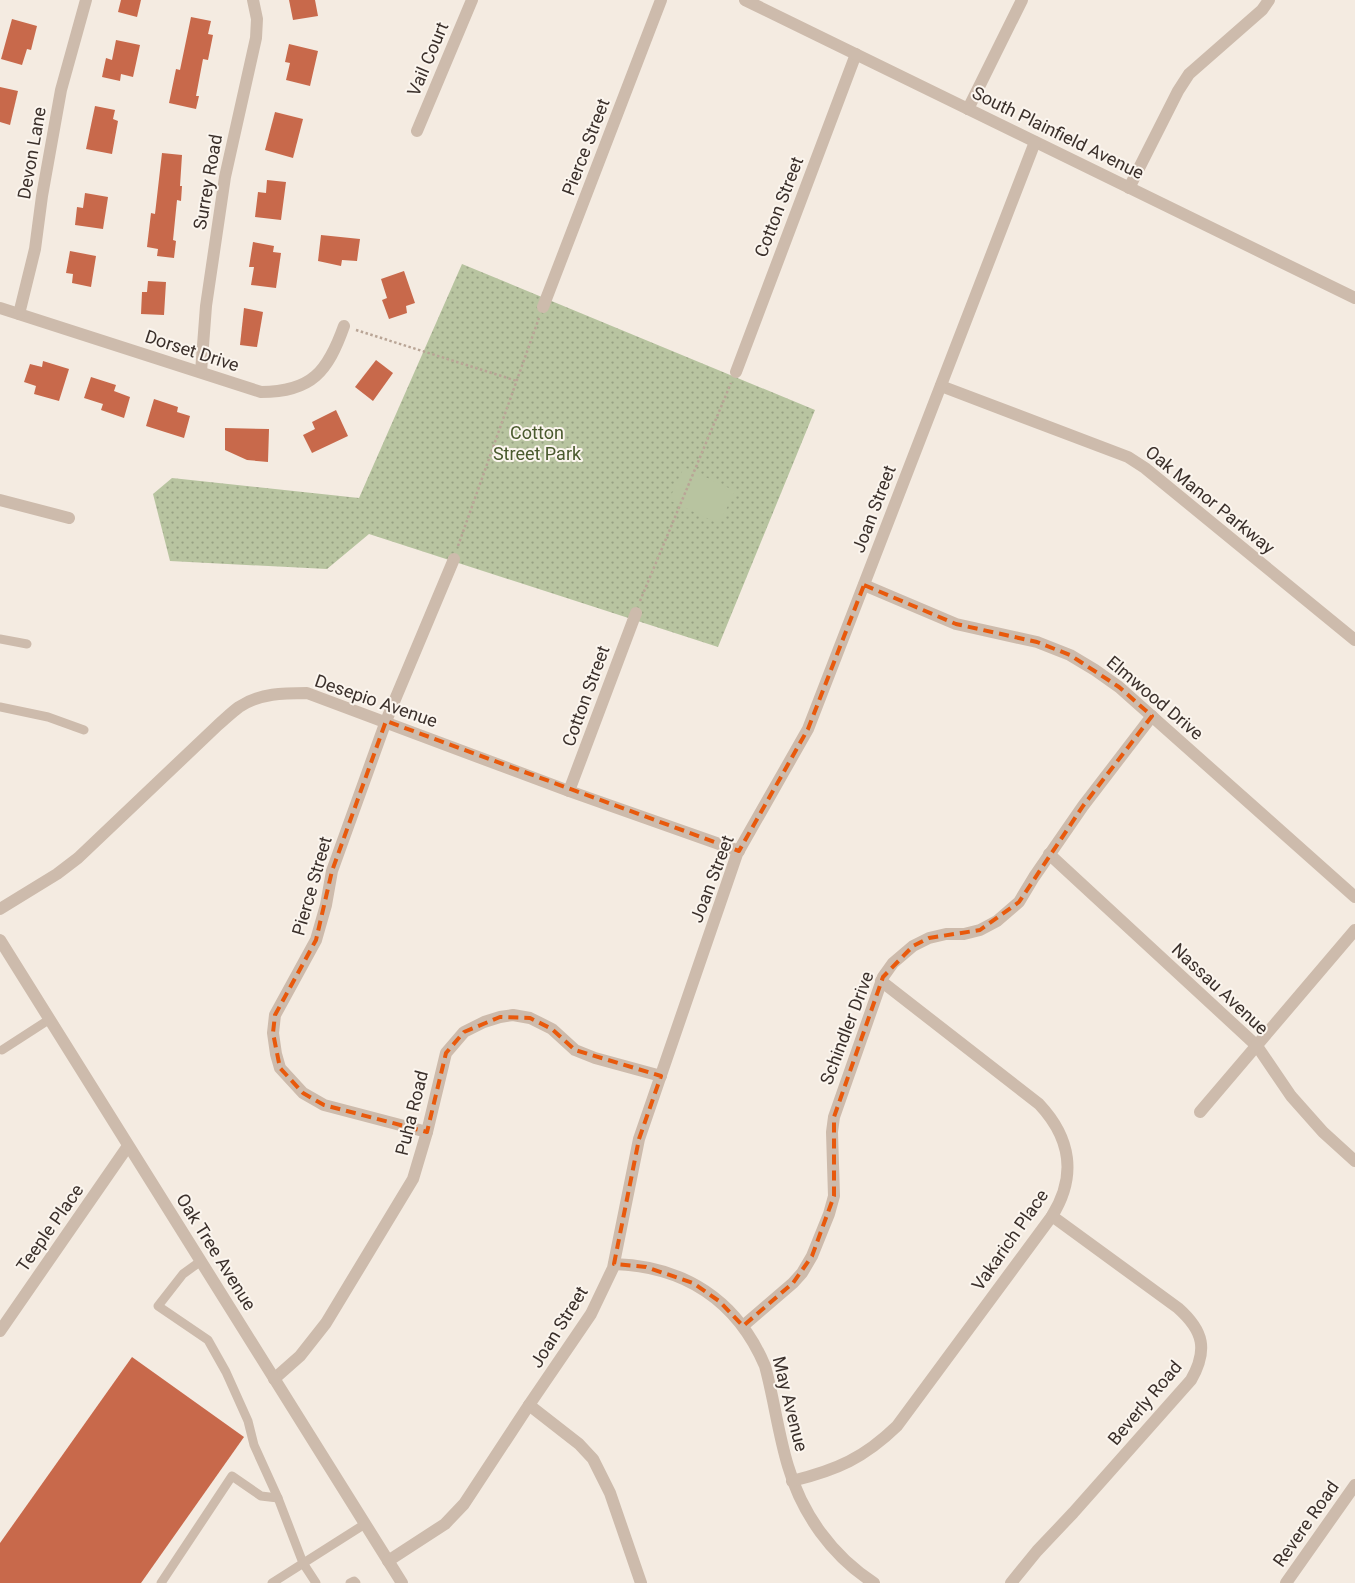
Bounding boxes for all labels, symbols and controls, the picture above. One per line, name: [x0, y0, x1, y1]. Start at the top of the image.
street label: Vail Court: [403, 19, 453, 99]
street label: South Plainfield Avenue: [969, 82, 1147, 183]
street label: Pierce Street: [557, 95, 614, 198]
street label: Devon Lane: [13, 105, 50, 201]
street label: Surrey Road: [189, 133, 226, 231]
street label: Cotton Street: [750, 154, 807, 260]
street label: Dorset Drive: [142, 325, 242, 376]
park label: Cotton Street Park: [493, 422, 582, 464]
street label: Oak Manor Parkway: [1142, 441, 1279, 558]
street label: Joan Street: [847, 462, 900, 555]
street label: Cotton Street: [558, 642, 614, 749]
street label: Elmwood Drive: [1103, 651, 1208, 744]
street label: Desepio Avenue: [312, 670, 440, 731]
street label: Joan Street: [685, 832, 738, 925]
street label: Pierce Street: [287, 834, 336, 938]
street label: Nassau Avenue: [1168, 939, 1273, 1039]
street label: Schindler Drive: [815, 968, 878, 1087]
street label: Puha Road: [391, 1068, 432, 1158]
street label: Teeple Place: [12, 1180, 87, 1275]
street label: Vakarich Place: [967, 1185, 1052, 1294]
street label: Oak Tree Avenue: [172, 1189, 261, 1314]
street label: Joan Street: [525, 1282, 592, 1371]
street label: May Avenue: [769, 1354, 812, 1454]
street label: Beverly Road: [1103, 1356, 1186, 1449]
street label: Revere Road: [1268, 1477, 1343, 1571]

